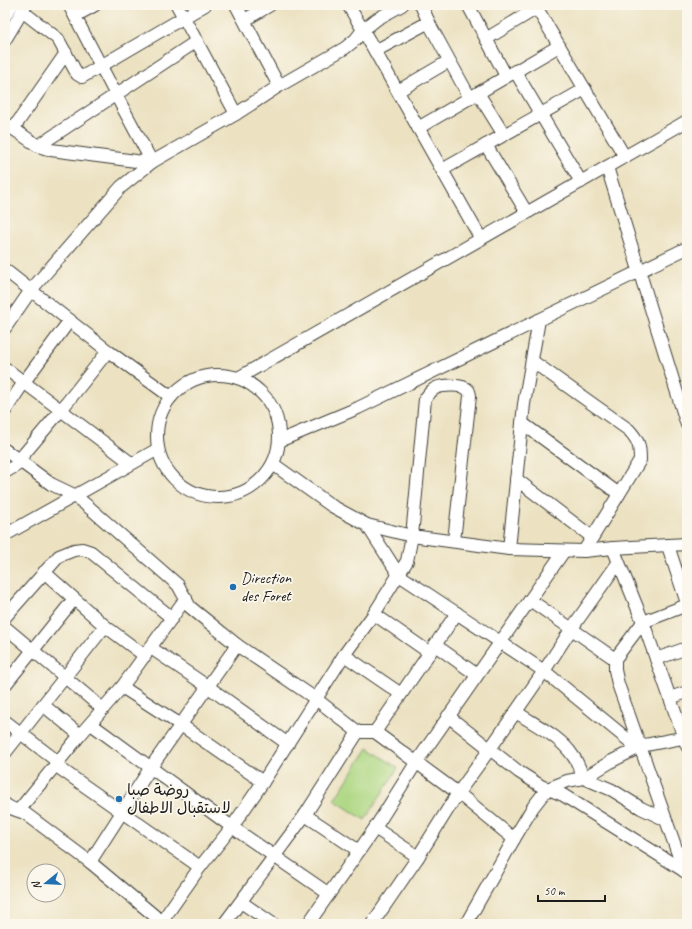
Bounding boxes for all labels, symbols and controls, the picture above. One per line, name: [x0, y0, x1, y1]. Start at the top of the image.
place label: Direction des Foret: [241, 568, 292, 606]
marker: Direction des Foret: [228, 582, 238, 592]
place label: روضة صبا لاستقبال الاطفال: [127, 780, 231, 818]
marker: روضة صبا لاستقبال الاطفال: [114, 794, 124, 804]
north arrow: [26, 863, 66, 903]
scale bar: [538, 877, 605, 903]
text: N: [28, 879, 44, 891]
text: 50 m: [544, 883, 566, 899]

